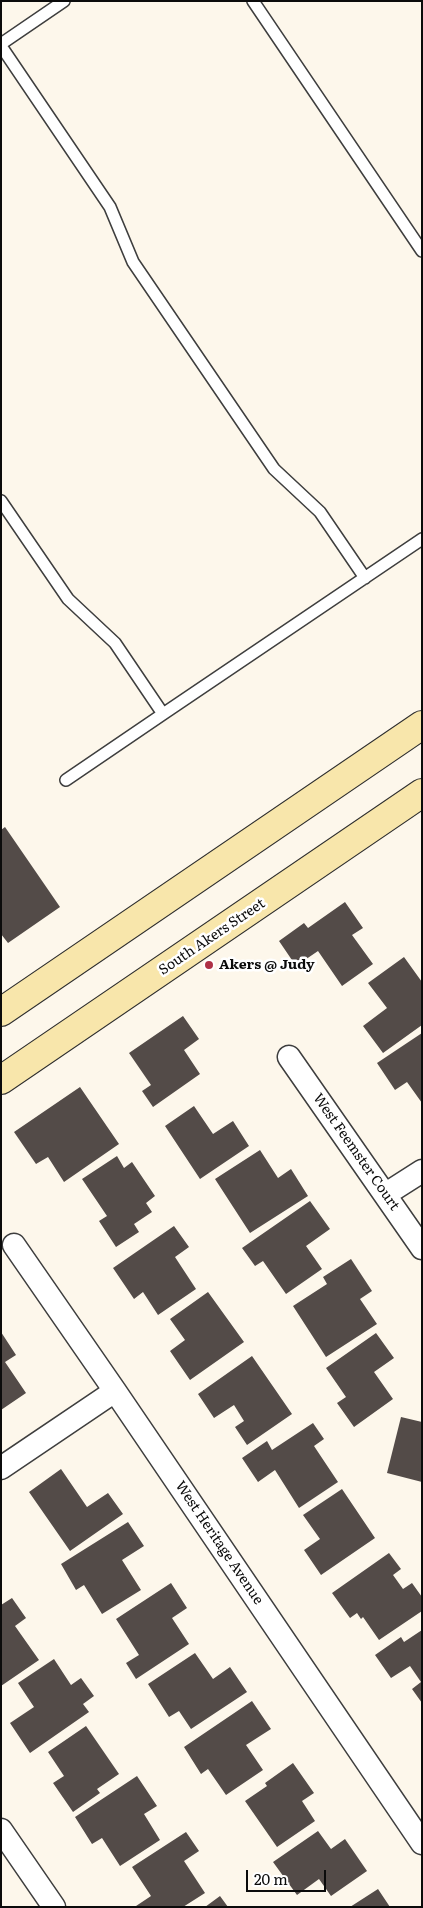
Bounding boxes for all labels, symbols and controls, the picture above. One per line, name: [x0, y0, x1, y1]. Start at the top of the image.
street label: South Akers Street: [156, 895, 268, 979]
place label: Akers @ Judy: [219, 957, 315, 973]
marker: Akers @ Judy: [203, 959, 215, 971]
street label: West Feemster Court: [309, 1090, 403, 1214]
street label: West Heritage Avenue: [171, 1478, 267, 1608]
scale bar: [248, 1860, 328, 1892]
text: 20 m: [254, 1867, 288, 1890]

